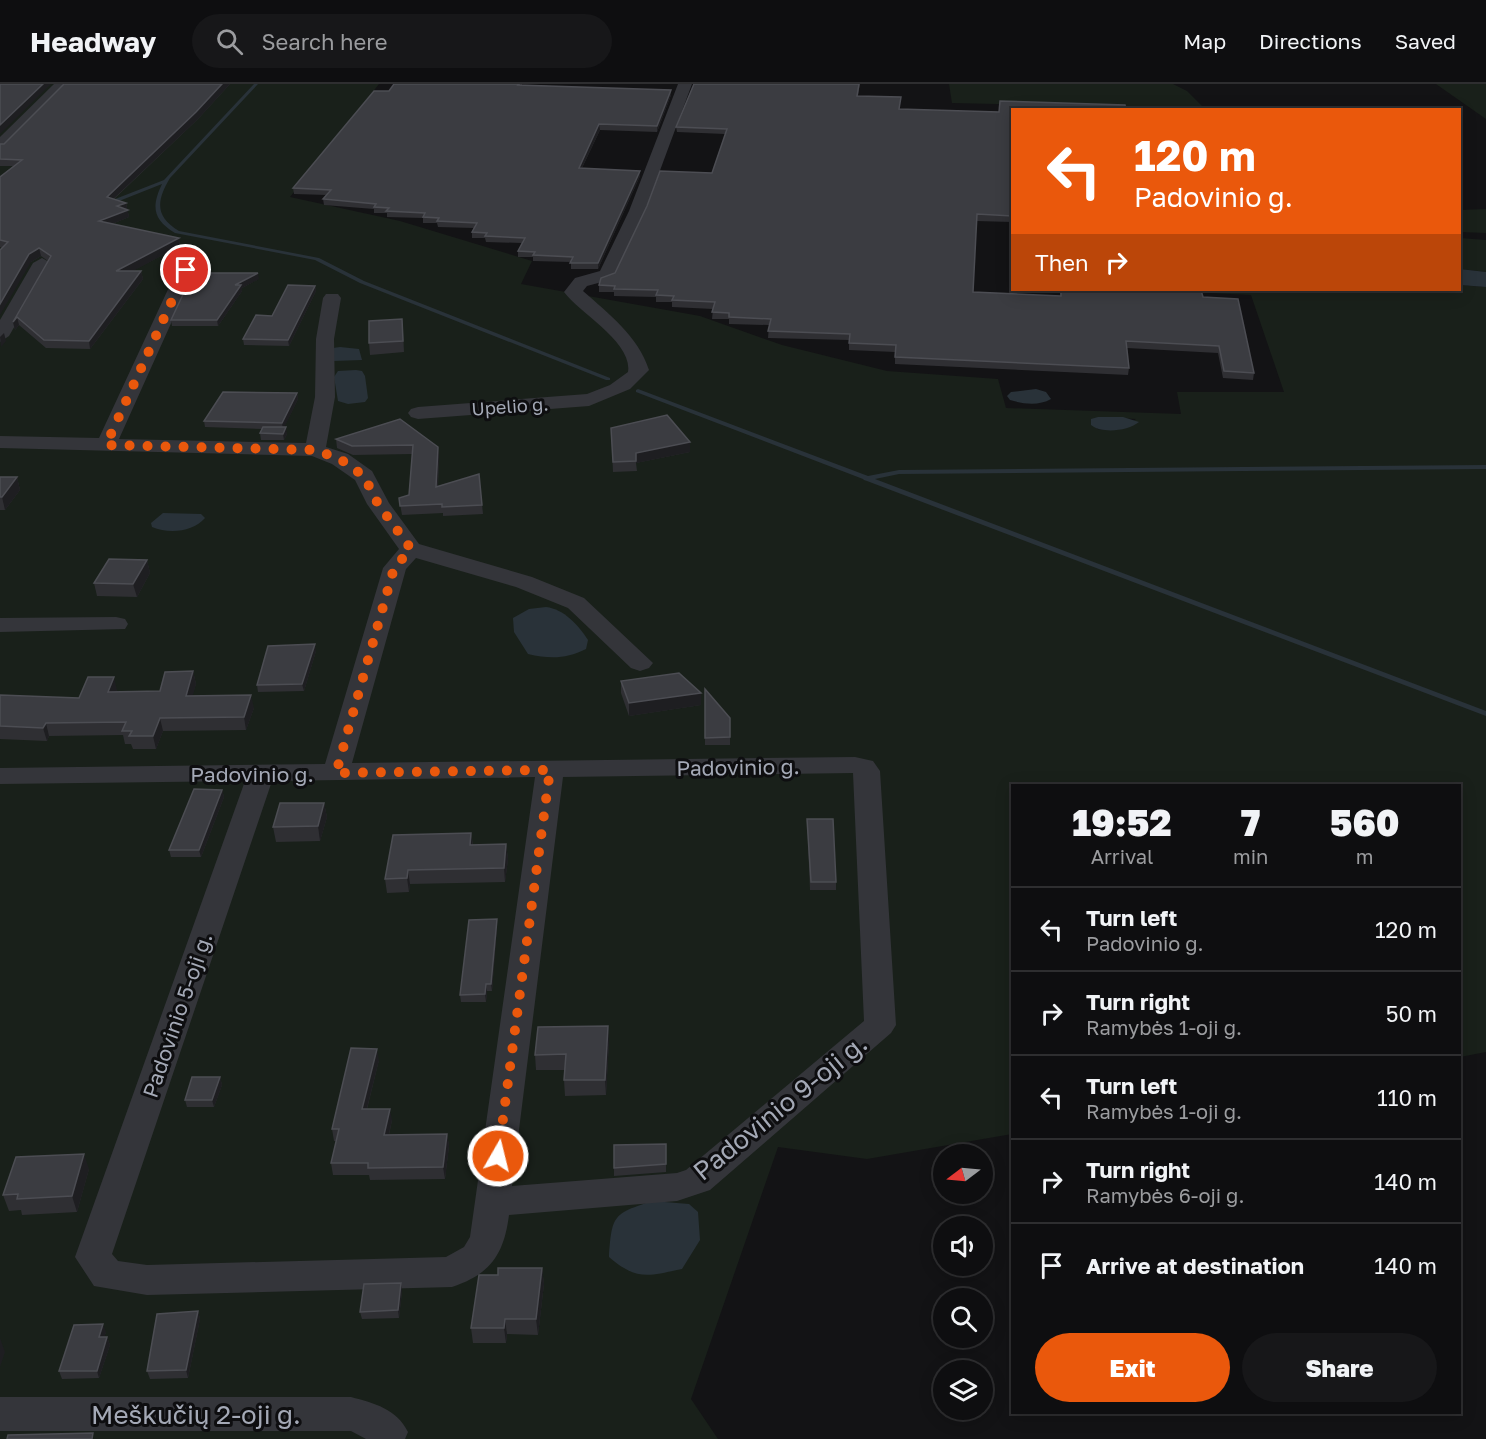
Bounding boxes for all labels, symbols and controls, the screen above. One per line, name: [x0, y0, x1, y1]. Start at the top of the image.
search box: [192, 14, 612, 68]
text: Headway: [30, 25, 156, 58]
icon: search: [213, 25, 246, 58]
text: Search here: [261, 28, 387, 55]
text: Map: [1183, 28, 1226, 54]
text: Directions: [1259, 28, 1362, 54]
text: Saved: [1395, 28, 1456, 54]
text: 120 m: [1134, 130, 1256, 180]
icon: left: [1035, 132, 1113, 210]
text: Padovinio g.: [1134, 181, 1293, 213]
pin: [160, 244, 211, 295]
icon: right: [1100, 246, 1133, 279]
text: Then: [1035, 249, 1088, 276]
icon: arrive: [169, 253, 202, 286]
street label: Upelio g.: [471, 392, 549, 420]
street label: Padovinio g.: [676, 753, 800, 781]
street label: Padovinio g.: [190, 761, 314, 787]
text: 19:52: [1072, 801, 1172, 844]
text: 7: [1241, 801, 1261, 844]
text: 560: [1330, 801, 1400, 844]
text: Arrival: [1091, 844, 1153, 868]
text: min: [1233, 844, 1268, 868]
text: m: [1356, 844, 1374, 868]
text: Turn left: [1086, 904, 1177, 931]
icon: left: [1035, 913, 1068, 946]
text: 120 m: [1375, 916, 1437, 943]
street label: Padovinio 5-oji g.: [137, 929, 217, 1101]
text: Padovinio g.: [1086, 931, 1204, 955]
text: Turn right: [1086, 988, 1190, 1015]
icon: right: [1035, 997, 1068, 1030]
text: 50 m: [1386, 1000, 1437, 1027]
text: Ramybės 1-oji g.: [1086, 1015, 1242, 1039]
street label: Padovinio 9-oji g.: [687, 1027, 873, 1187]
text: Turn left: [1086, 1072, 1177, 1099]
icon: left: [1035, 1081, 1068, 1114]
text: 110 m: [1377, 1084, 1437, 1111]
text: Ramybės 1-oji g.: [1086, 1099, 1242, 1123]
position arrow: [466, 1124, 530, 1188]
north arrow: [933, 1144, 993, 1204]
map controls: [933, 1144, 993, 1420]
text: Turn right: [1086, 1156, 1190, 1183]
icon: right: [1035, 1165, 1068, 1198]
text: 140 m: [1374, 1168, 1437, 1195]
text: Ramybės 6-oji g.: [1086, 1183, 1244, 1207]
button: sound: [933, 1216, 993, 1276]
icon: arrive: [1035, 1249, 1068, 1282]
text: Arrive at destination: [1086, 1252, 1304, 1279]
text: 140 m: [1374, 1252, 1437, 1279]
button: search: [933, 1288, 993, 1348]
button: Exit: [1035, 1333, 1230, 1402]
button: Share: [1242, 1333, 1437, 1402]
button: layers: [933, 1360, 993, 1420]
street label: Meškučių 2-oji g.: [91, 1399, 301, 1430]

